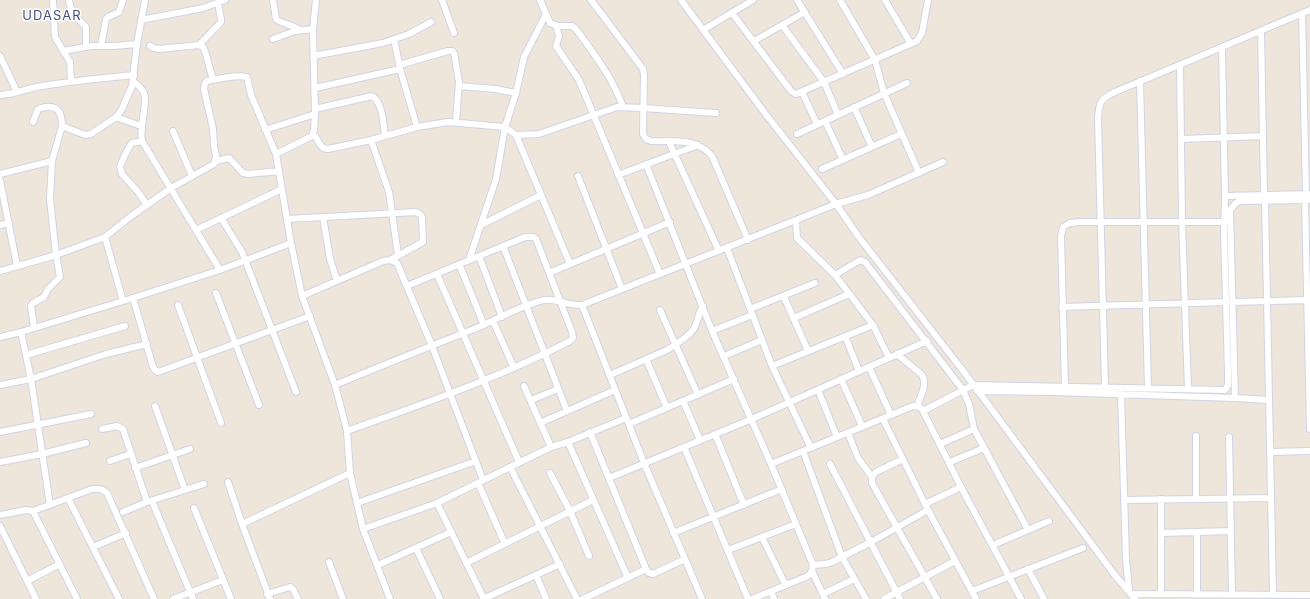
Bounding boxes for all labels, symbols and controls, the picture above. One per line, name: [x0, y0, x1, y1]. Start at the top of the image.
district label: UDASAR: [22, 8, 82, 24]

